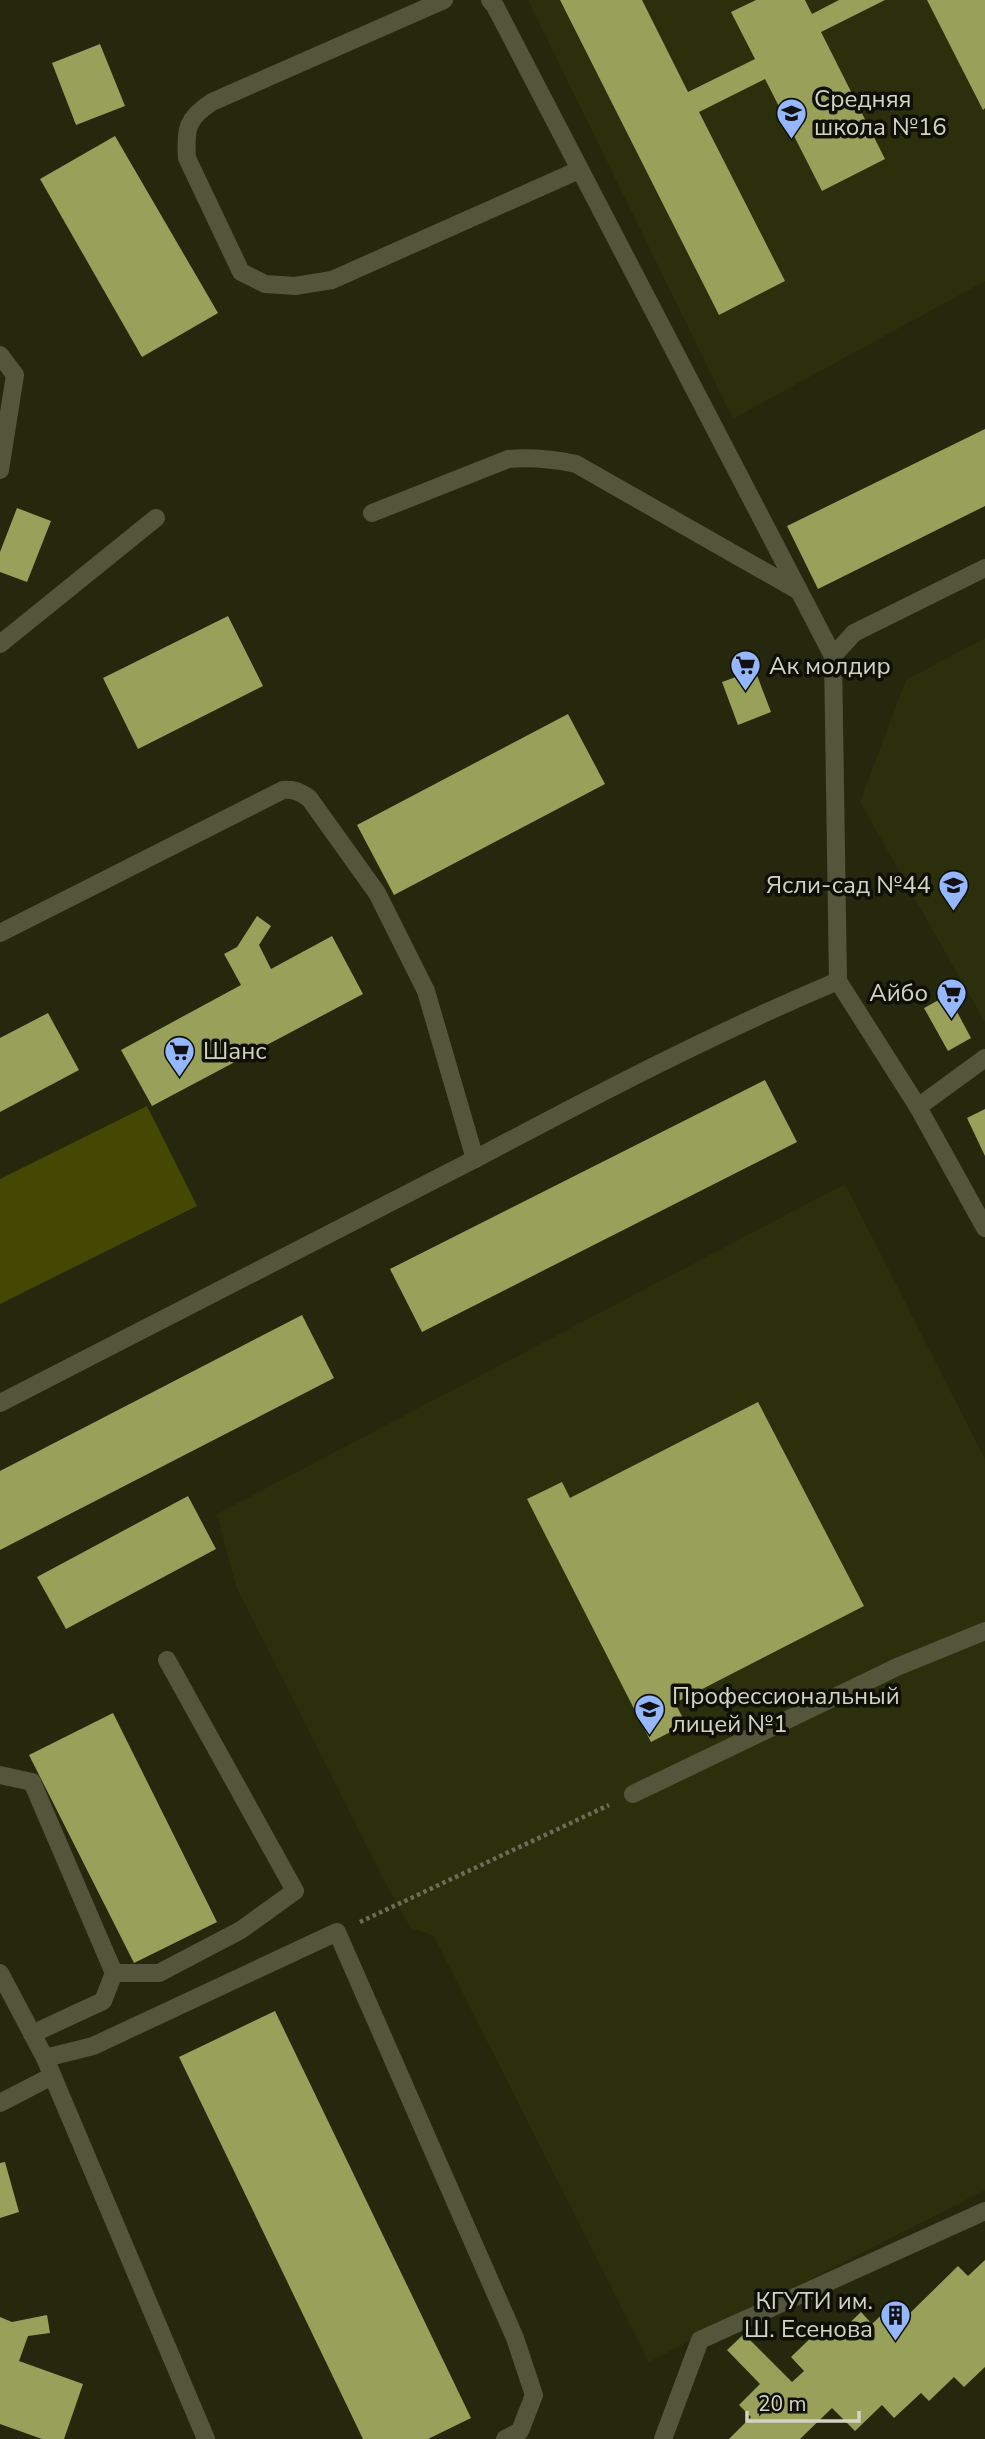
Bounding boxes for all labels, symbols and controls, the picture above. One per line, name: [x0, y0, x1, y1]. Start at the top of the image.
place label: Средняя школа №16: [814, 83, 947, 143]
school or university icon: Средняя школа №16: [774, 96, 808, 140]
supermarket icon: Ак молдир: [729, 649, 763, 693]
place label: Ак молдир: [769, 650, 891, 682]
school or university icon: Ясли-сад №44: [937, 868, 971, 912]
place label: Ясли-сад №44: [766, 869, 931, 901]
supermarket icon: Айбо: [934, 976, 968, 1020]
place label: Айбо: [869, 977, 928, 1009]
supermarket icon: Шанс: [163, 1034, 197, 1078]
place label: Шанс: [203, 1035, 267, 1067]
place label: Профессиональный лицей №1: [672, 1680, 900, 1740]
school or university icon: Профессиональный лицей №1: [632, 1693, 666, 1737]
place label: КГУТИ им. Ш. Есенова: [744, 2285, 873, 2345]
building icon: КГУТИ им. Ш. Есенова: [879, 2298, 913, 2342]
scale bar: [747, 2380, 859, 2424]
text: 20 m: [758, 2390, 807, 2418]

